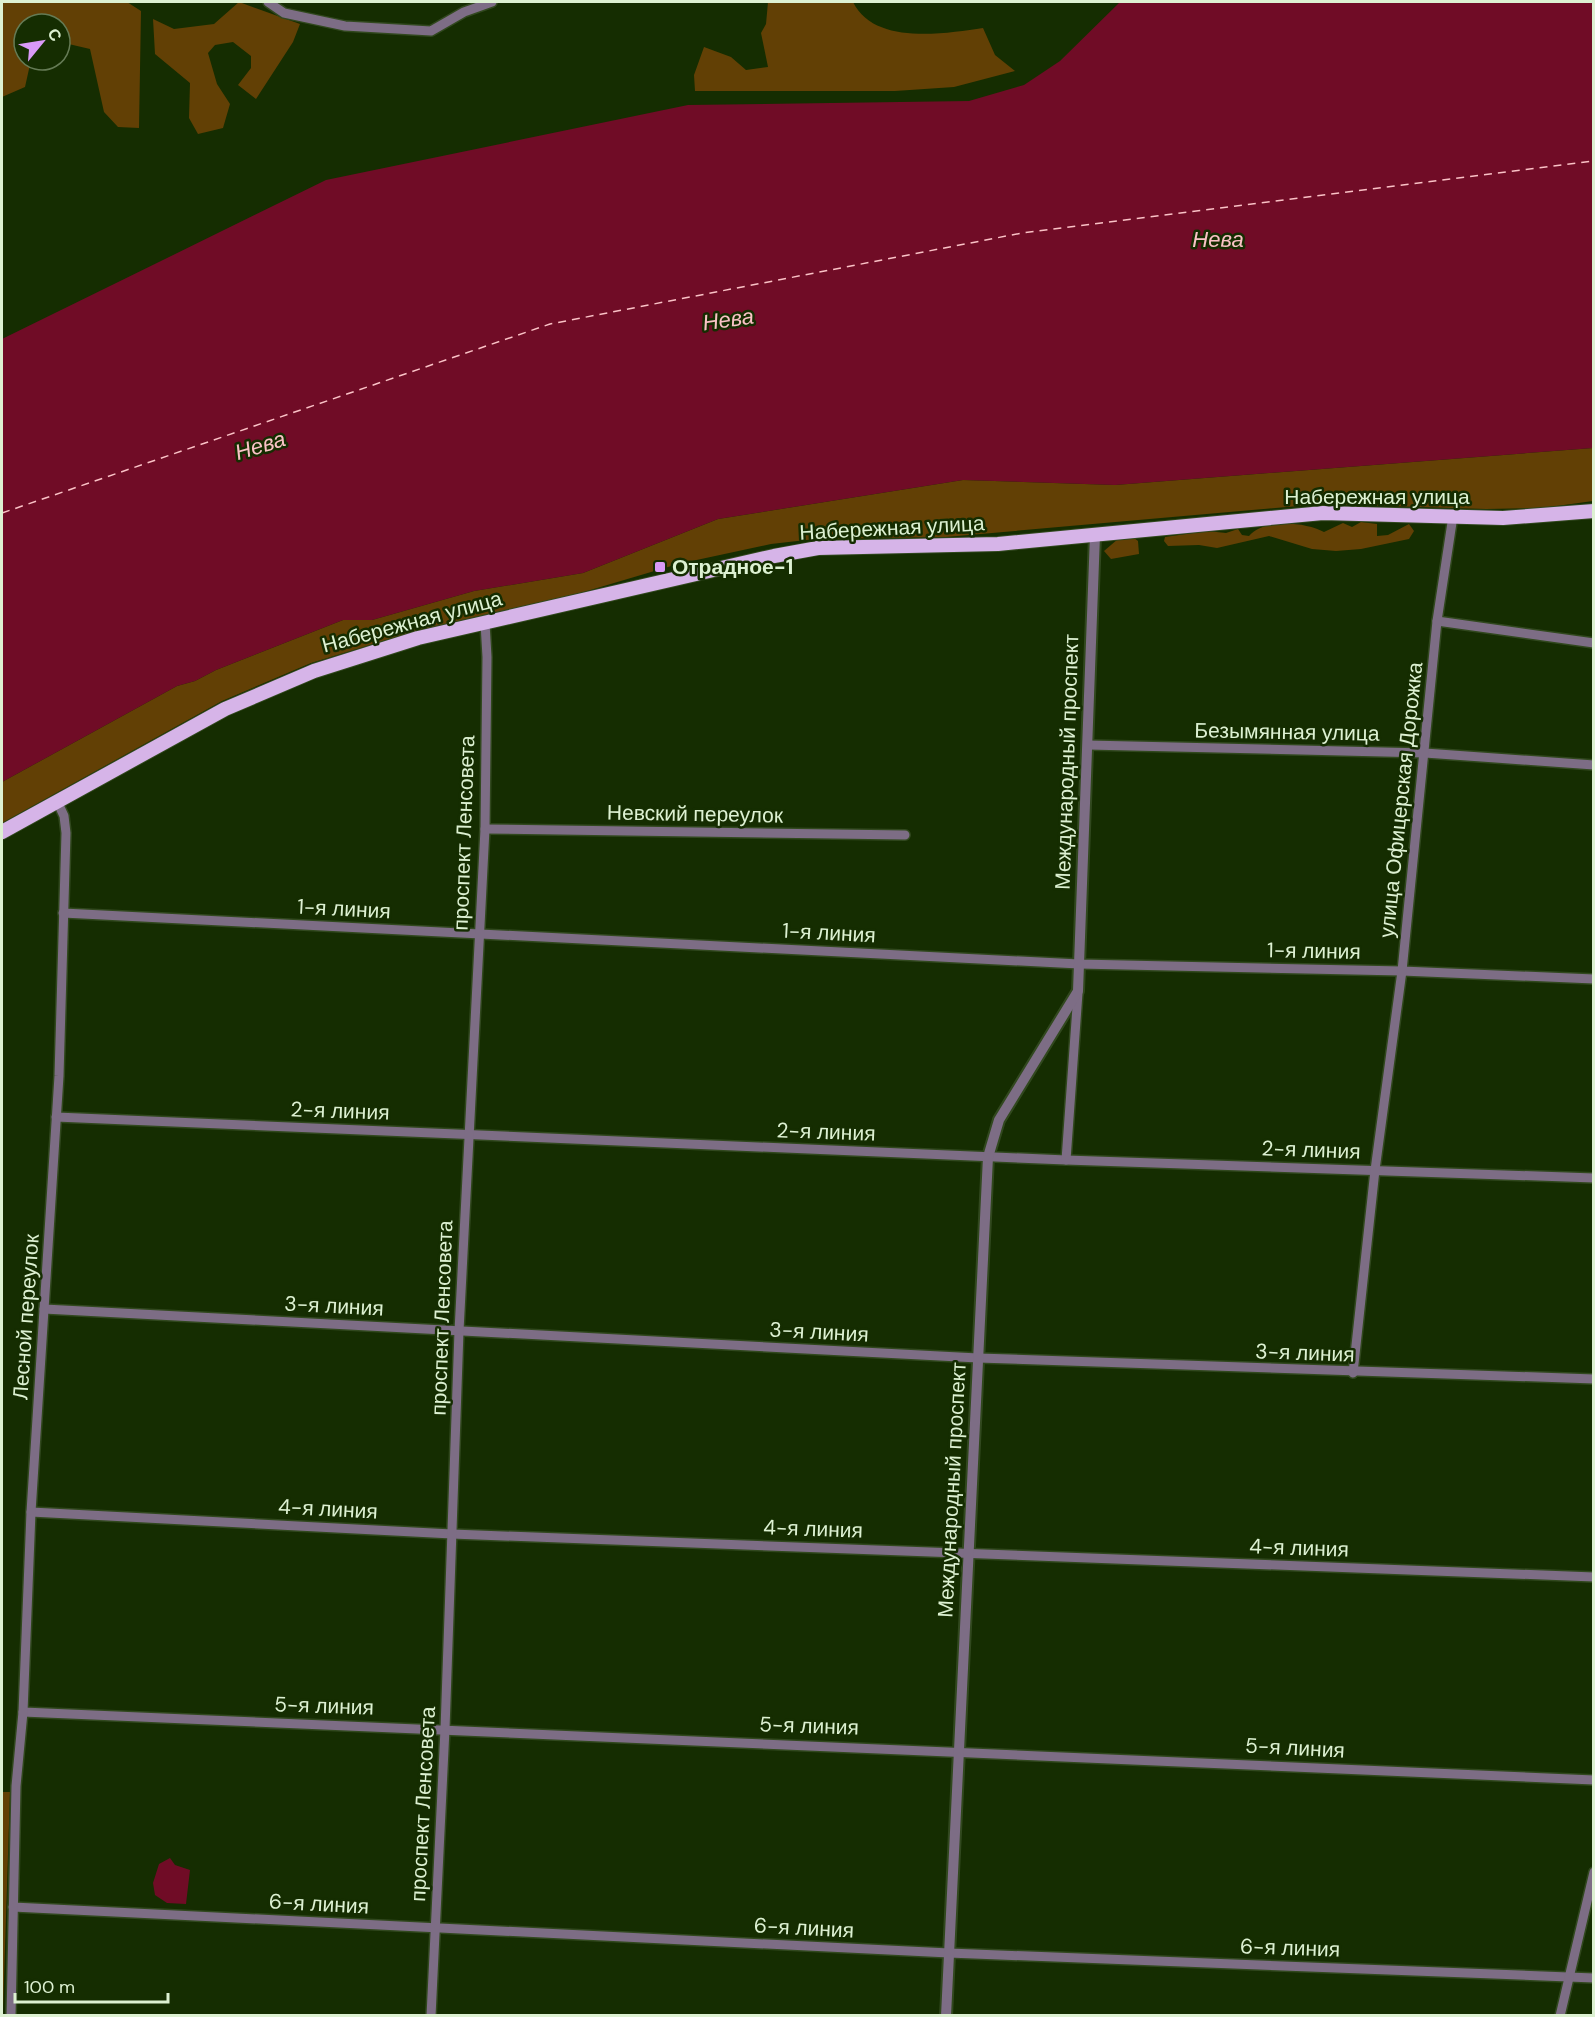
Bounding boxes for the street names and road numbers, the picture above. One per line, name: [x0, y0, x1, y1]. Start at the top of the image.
street label: Набережная улица: [1284, 483, 1470, 511]
street label: Набережная улица: [799, 509, 986, 547]
street label: Набережная улица: [319, 584, 505, 660]
street label: Международный проспект: [1049, 633, 1085, 890]
street label: улица Офицерская Дорожка: [1373, 660, 1429, 939]
street label: Безымянная улица: [1194, 716, 1380, 748]
street label: проспект Ленсовета: [447, 735, 481, 931]
street label: Невский переулок: [607, 798, 784, 830]
street label: 1-я линия: [297, 893, 391, 925]
street label: 1-я линия: [782, 917, 876, 949]
street label: 1-я линия: [1267, 936, 1361, 966]
street label: 2-я линия: [290, 1095, 390, 1127]
street label: 2-я линия: [776, 1116, 876, 1148]
street label: 2-я линия: [1261, 1134, 1361, 1166]
street label: проспект Ленсовета: [425, 1220, 459, 1416]
street label: Лесной переулок: [6, 1232, 46, 1401]
street label: 3-я линия: [284, 1289, 384, 1323]
street label: 3-я линия: [769, 1315, 869, 1349]
street label: 3-я линия: [1255, 1337, 1355, 1369]
street label: Международный проспект: [931, 1361, 973, 1618]
street label: 4-я линия: [277, 1492, 379, 1526]
street label: 4-я линия: [763, 1513, 863, 1545]
street label: 4-я линия: [1249, 1532, 1349, 1564]
street label: 5-я линия: [274, 1690, 374, 1722]
street label: проспект Ленсовета: [404, 1705, 442, 1902]
street label: 5-я линия: [759, 1710, 859, 1742]
street label: 5-я линия: [1244, 1731, 1346, 1765]
street label: 6-я линия: [268, 1887, 370, 1921]
street label: 6-я линия: [753, 1911, 855, 1945]
street label: 6-я линия: [1239, 1932, 1341, 1964]

